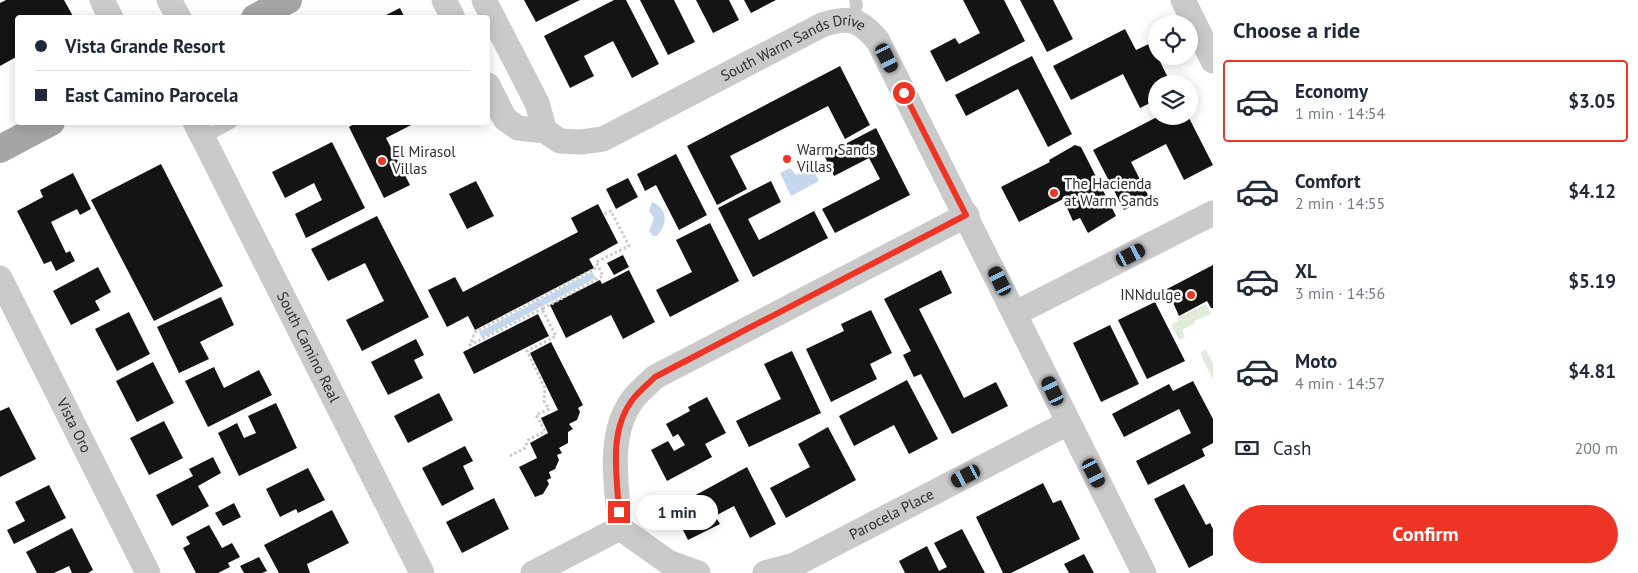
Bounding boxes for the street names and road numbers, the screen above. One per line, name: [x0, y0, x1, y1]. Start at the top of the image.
street label: South Warm Sands Drive: [717, 10, 870, 85]
street label: South Camino Real: [273, 288, 345, 406]
street label: Vista Oro: [52, 394, 96, 456]
street label: Parocela Place: [846, 484, 937, 544]

